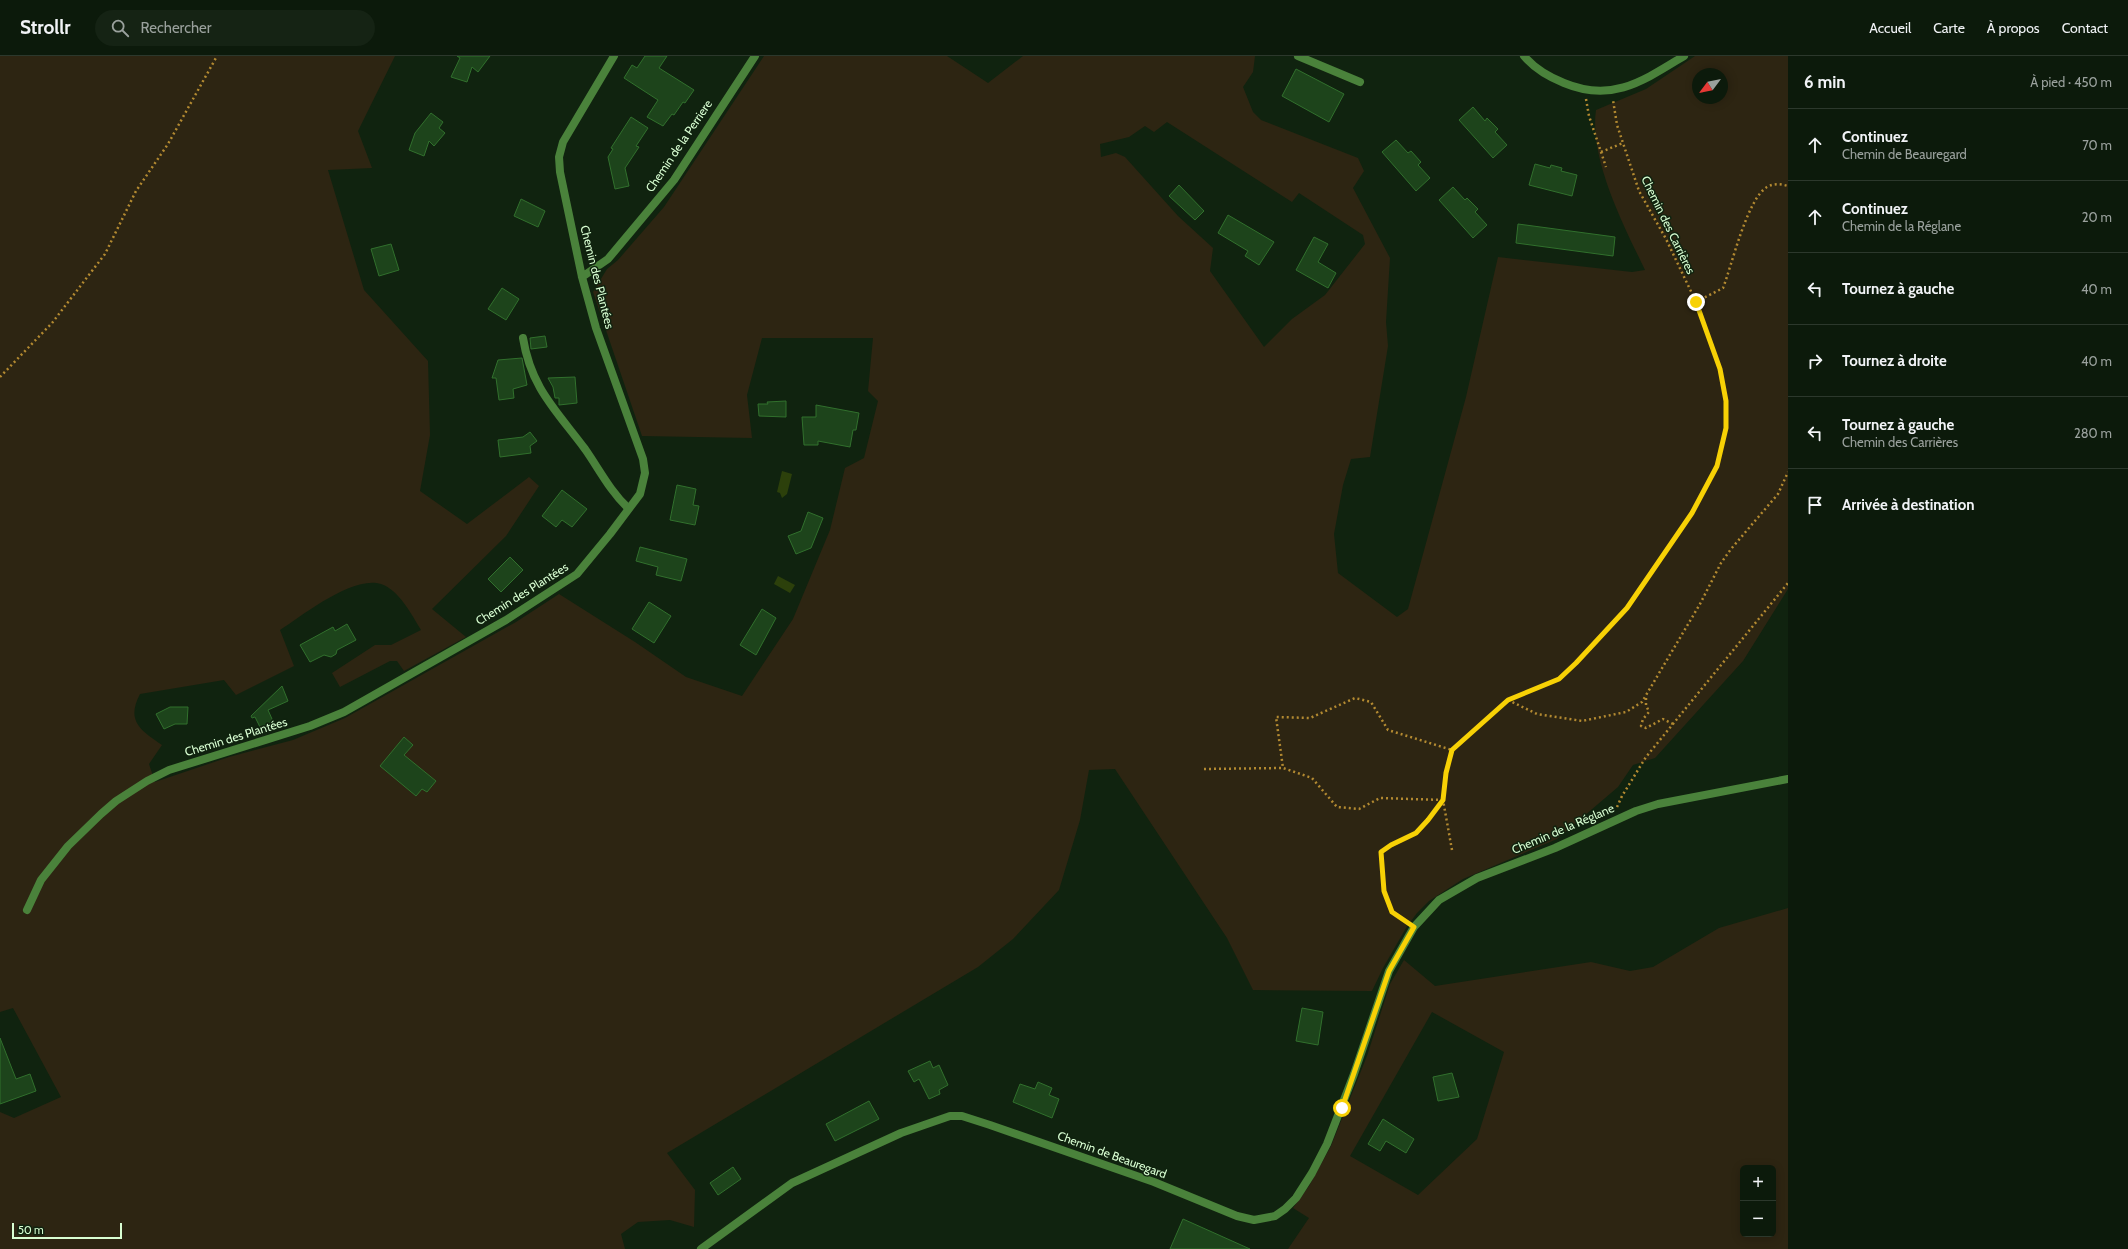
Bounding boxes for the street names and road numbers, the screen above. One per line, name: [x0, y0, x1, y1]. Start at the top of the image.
street label: Chemin de la Perriere: [642, 97, 715, 195]
street label: Chemin des Carrières: [1638, 173, 1699, 276]
street label: Chemin des Plantées: [577, 224, 618, 330]
street label: Chemin des Plantées: [473, 559, 571, 628]
street label: Chemin des Plantées: [183, 714, 289, 759]
street label: Chemin de la Réglane: [1509, 800, 1616, 857]
street label: Chemin de Beauregard: [1055, 1128, 1169, 1181]

